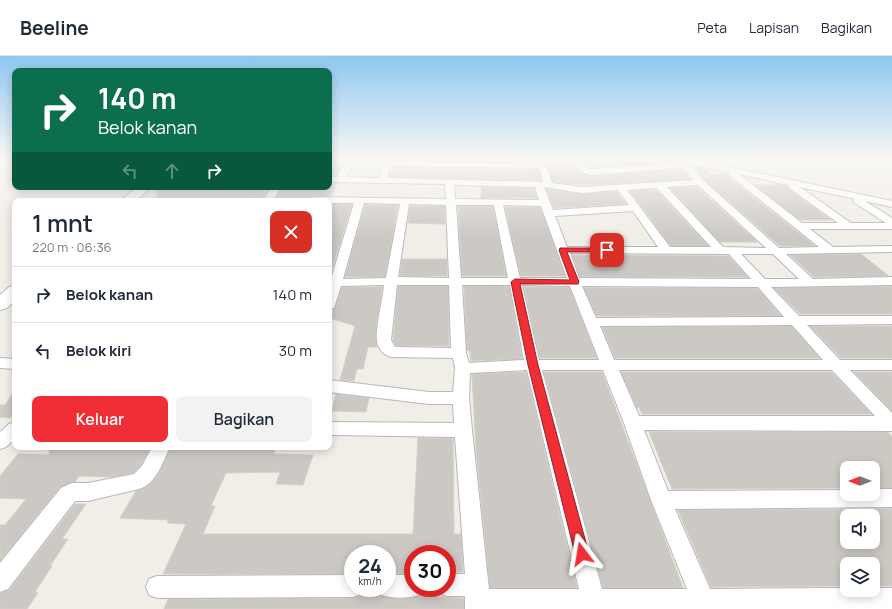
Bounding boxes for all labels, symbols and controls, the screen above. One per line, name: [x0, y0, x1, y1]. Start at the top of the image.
text: Beeline: [20, 15, 89, 41]
text: Peta: [697, 18, 727, 37]
text: Lapisan: [749, 18, 799, 37]
text: Bagikan: [821, 18, 872, 37]
text: 140 m: [98, 79, 177, 117]
icon: right: [32, 84, 84, 136]
text: Belok kanan: [98, 115, 197, 139]
icon: left: [119, 160, 141, 182]
icon: ahead: [161, 160, 183, 182]
icon: right: [203, 160, 225, 182]
text: 1 mnt: [32, 206, 93, 239]
button: close: [270, 211, 312, 253]
pin: [590, 233, 624, 267]
text: 220 m · 06:36: [32, 238, 112, 256]
icon: arrive: [596, 239, 618, 261]
icon: right: [32, 284, 54, 306]
text: Belok kanan: [66, 284, 153, 305]
text: 140 m: [272, 284, 312, 305]
icon: left: [32, 340, 54, 362]
text: Belok kiri: [66, 340, 132, 361]
text: 30 m: [279, 340, 312, 361]
button: Keluar: [32, 396, 168, 442]
button: Bagikan: [176, 396, 312, 442]
north arrow: [840, 461, 880, 501]
map controls: [840, 461, 880, 597]
button: sound: [840, 509, 880, 549]
position arrow: [561, 533, 603, 575]
speed limit sign: 30: [404, 545, 456, 597]
text: 24: [358, 552, 382, 579]
button: layers: [840, 557, 880, 597]
text: km/h: [358, 574, 382, 588]

